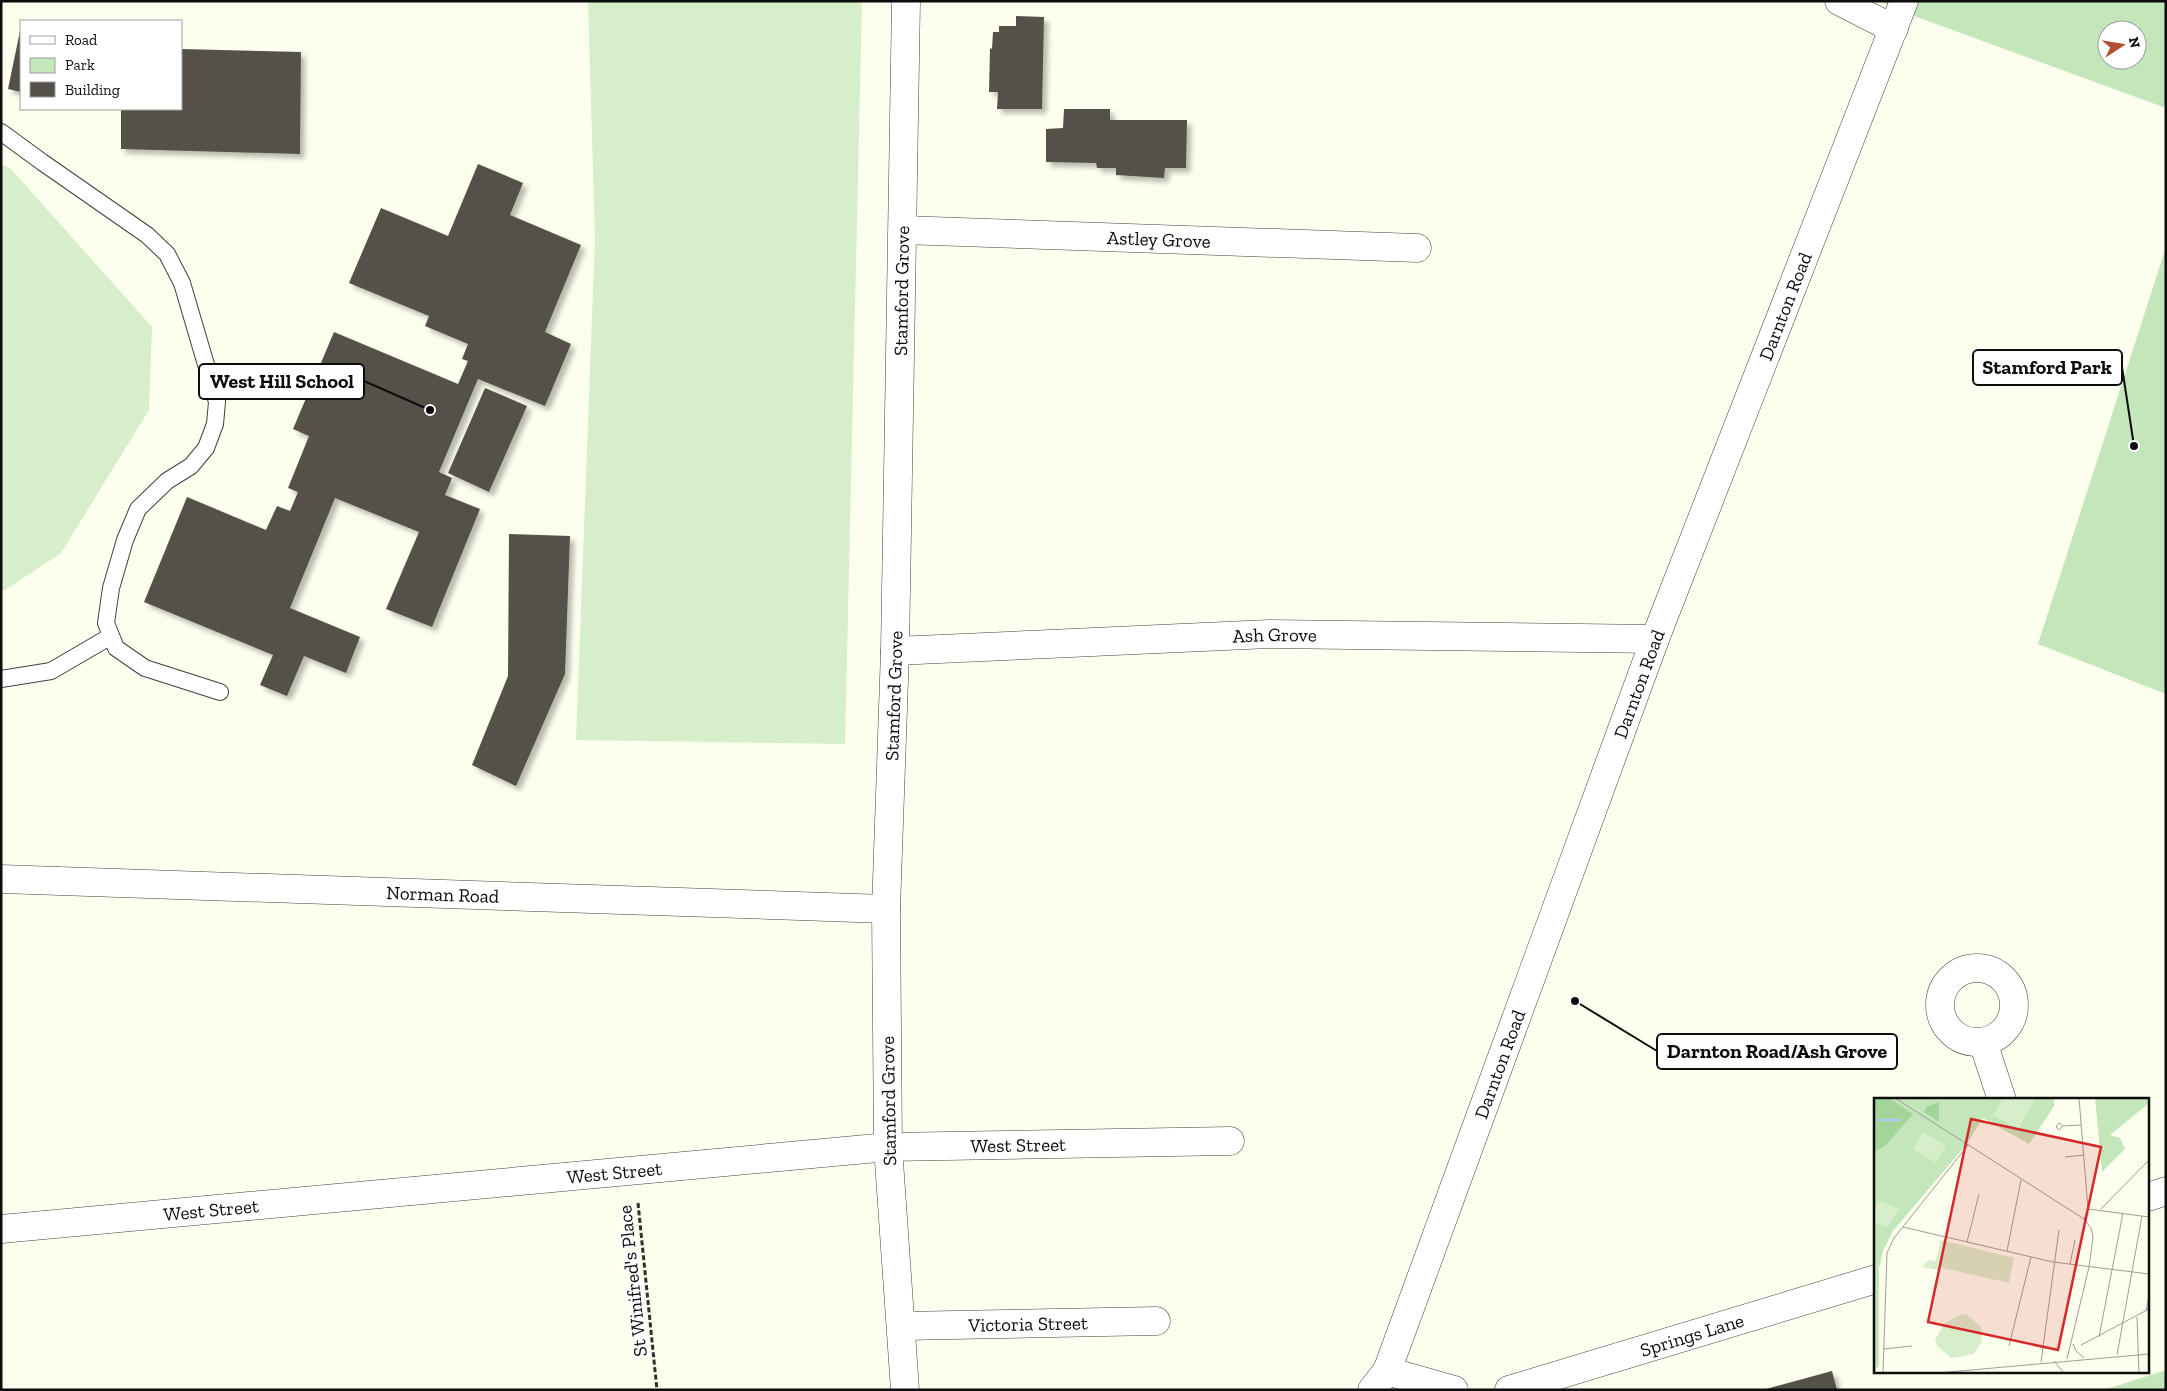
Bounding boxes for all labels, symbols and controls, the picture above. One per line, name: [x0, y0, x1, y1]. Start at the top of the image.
legend: [20, 20, 182, 110]
north arrow: [2097, 20, 2147, 70]
text: Road: [65, 31, 98, 49]
text: N: [2125, 35, 2144, 50]
text: Park: [65, 56, 95, 74]
text: Building: [65, 81, 120, 99]
street label: Stamford Grove: [889, 226, 914, 356]
street label: Astley Grove: [1107, 226, 1211, 253]
street label: Darnton Road: [1754, 248, 1817, 364]
callout: Stamford Park: [1973, 350, 2122, 385]
text: Stamford Park: [1982, 355, 2112, 379]
callout: West Hill School: [199, 364, 364, 399]
text: West Hill School: [210, 369, 354, 393]
street label: Ash Grove: [1232, 623, 1317, 648]
street label: Darnton Road: [1609, 626, 1670, 742]
street label: Stamford Grove: [880, 630, 907, 761]
street label: Norman Road: [386, 881, 500, 908]
street label: Darnton Road: [1469, 1006, 1530, 1122]
callout: Darnton Road/Ash Grove: [1657, 1034, 1897, 1069]
street label: Stamford Grove: [876, 1036, 901, 1166]
text: Darnton Road/Ash Grove: [1667, 1039, 1888, 1063]
inset map: [1874, 1098, 2150, 1374]
street label: West Street: [970, 1133, 1066, 1158]
street label: West Street: [566, 1157, 663, 1189]
street label: West Street: [162, 1194, 260, 1226]
street label: St Winifred's Place: [613, 1204, 652, 1358]
street label: Springs Lane: [1637, 1309, 1747, 1362]
street label: Victoria Street: [967, 1311, 1088, 1337]

